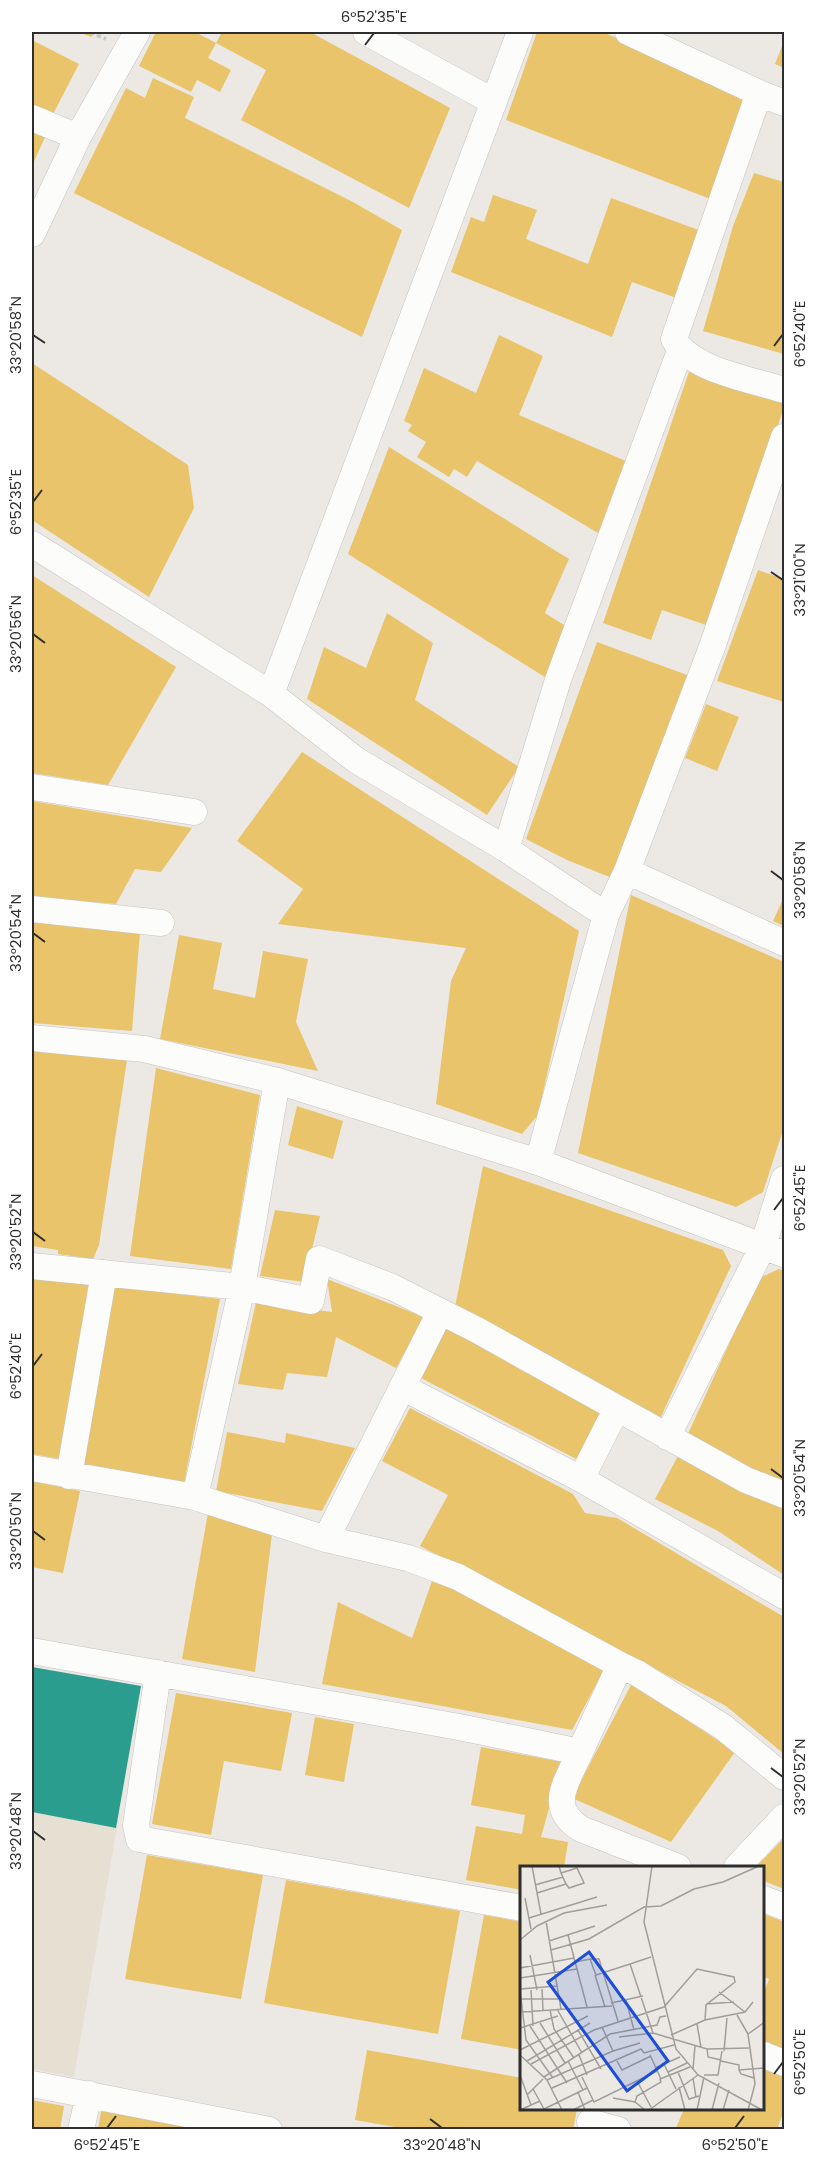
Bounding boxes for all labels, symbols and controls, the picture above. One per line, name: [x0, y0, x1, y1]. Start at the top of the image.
text: 6°52'35"E: [341, 6, 407, 27]
text: 33°20'58"N: [5, 296, 26, 374]
text: 6°52'40"E: [789, 300, 810, 368]
text: 6°52'35"E: [5, 469, 26, 535]
text: 33°21'00"N: [789, 543, 810, 617]
text: 33°20'56"N: [5, 595, 26, 673]
text: 33°20'58"N: [789, 841, 810, 919]
text: 33°20'54"N: [5, 894, 26, 972]
text: 6°52'45"E: [789, 1164, 810, 1232]
text: 33°20'52"N: [5, 1193, 26, 1271]
text: 6°52'40"E: [5, 1332, 26, 1400]
text: 33°20'54"N: [789, 1439, 810, 1517]
text: 33°20'50"N: [5, 1492, 26, 1570]
text: 33°20'52"N: [789, 1738, 810, 1816]
text: 33°20'48"N: [5, 1792, 26, 1870]
inset map: [520, 1866, 765, 2110]
text: 6°52'50"E: [789, 2028, 810, 2096]
text: 6°52'45"E: [73, 2134, 141, 2155]
text: 33°20'48"N: [403, 2134, 481, 2155]
text: 6°52'50"E: [701, 2134, 769, 2155]

